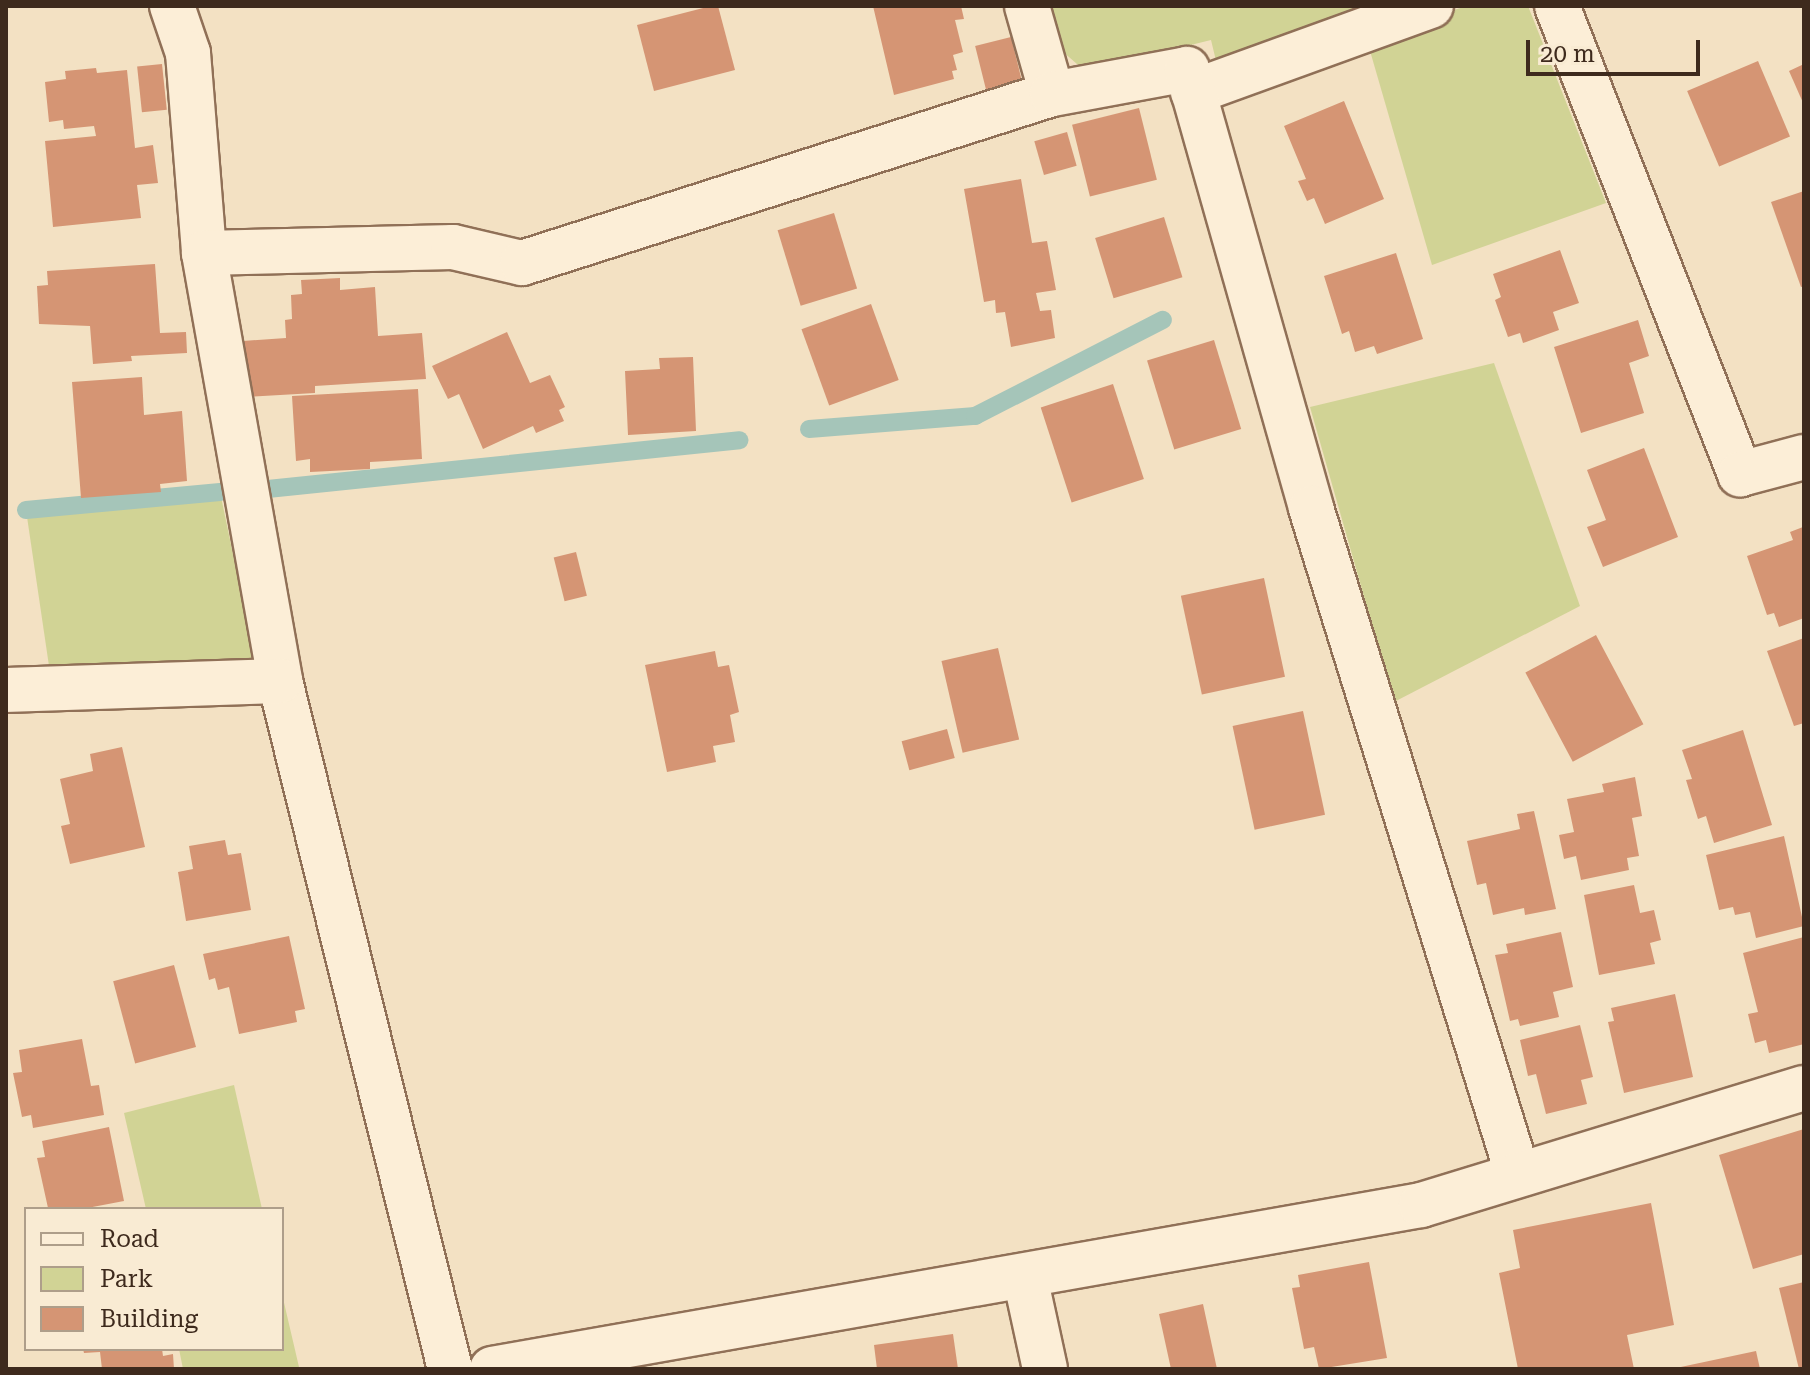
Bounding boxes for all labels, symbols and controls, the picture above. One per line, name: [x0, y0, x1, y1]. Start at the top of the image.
scale bar: [1530, 24, 1704, 74]
text: 20 m: [1540, 40, 1595, 68]
legend: [24, 1207, 284, 1351]
text: Road: [100, 1225, 159, 1253]
text: Park: [100, 1265, 153, 1293]
text: Building: [100, 1305, 198, 1333]

